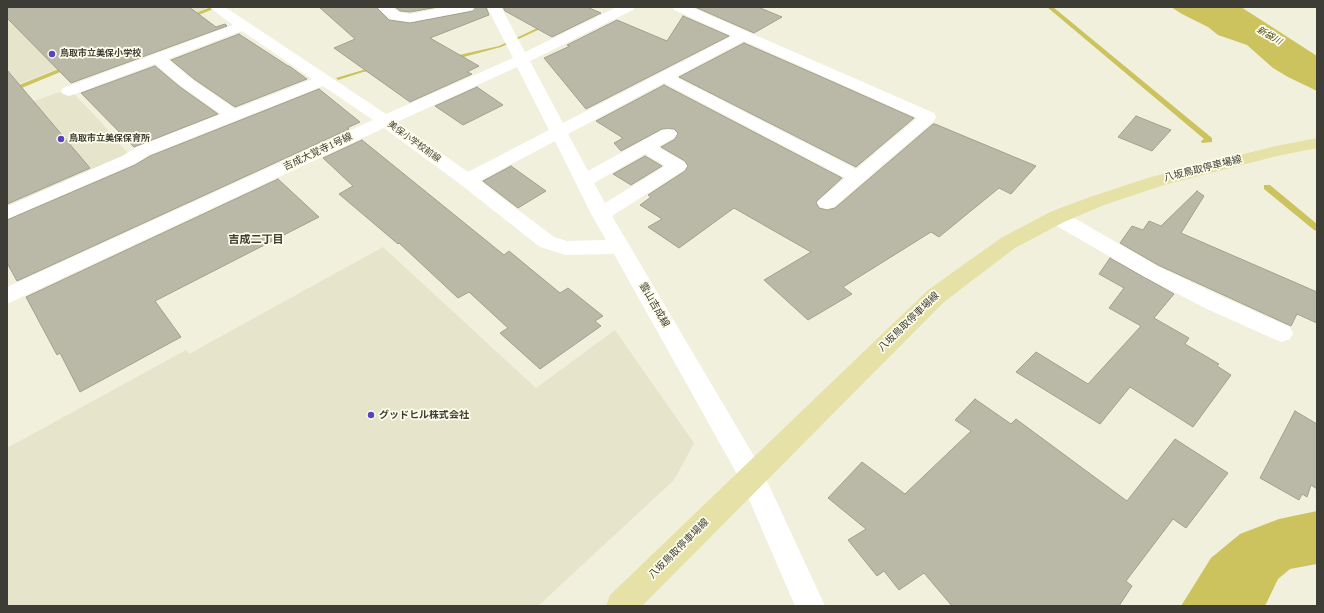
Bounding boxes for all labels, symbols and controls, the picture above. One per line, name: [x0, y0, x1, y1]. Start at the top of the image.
water label: 新袋川: [1255, 25, 1283, 47]
marker: 鳥取市立美保小学校: [47, 49, 57, 59]
place label: 鳥取市立美保小学校: [60, 49, 141, 59]
street label: 美保小学校前線: [385, 119, 443, 165]
street label: 吉成大覚寺1号線: [281, 131, 355, 173]
marker: 鳥取市立美保保育所: [56, 134, 66, 144]
place label: 鳥取市立美保保育所: [69, 134, 150, 144]
street label: 八坂鳥取停車場線: [1163, 154, 1243, 184]
district label: 吉成二丁目: [229, 233, 283, 247]
street label: 雲山吉成線: [636, 280, 672, 330]
street label: 八坂鳥取停車場線: [876, 290, 942, 354]
place label: グッドヒル株式会社: [379, 409, 469, 421]
marker: グッドヒル株式会社: [366, 410, 376, 420]
street label: 八坂鳥取停車場線: [646, 516, 712, 582]

